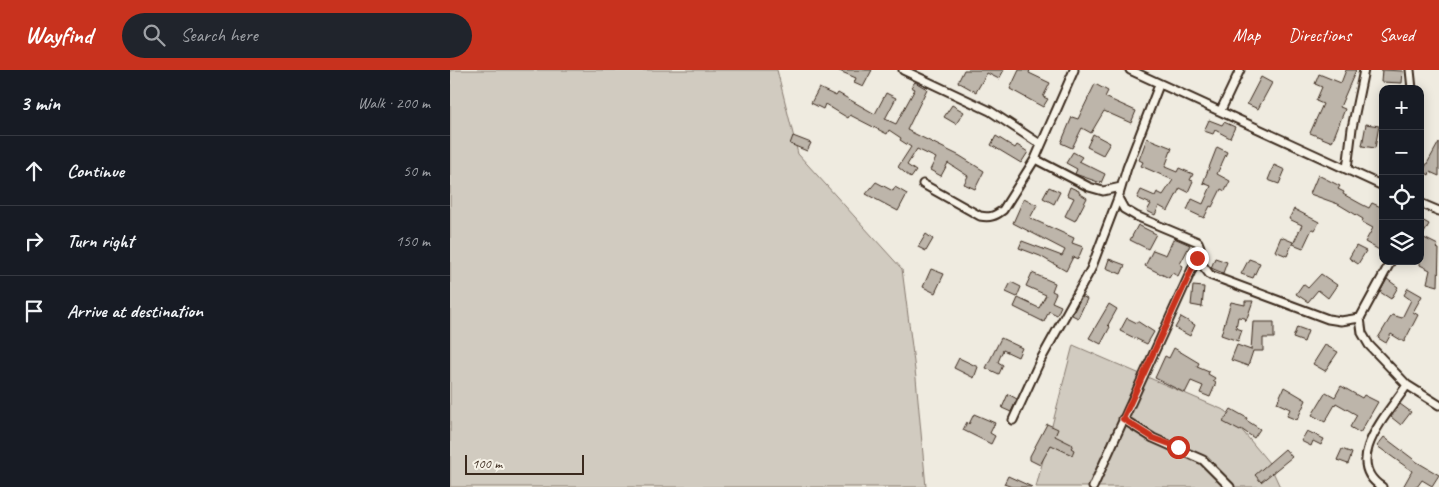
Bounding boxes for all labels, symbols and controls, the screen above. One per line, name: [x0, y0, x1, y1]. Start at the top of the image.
search box: [122, 13, 472, 58]
text: Wayfind: [25, 20, 92, 50]
icon: search: [140, 21, 168, 49]
text: Search here: [180, 23, 258, 47]
text: Map: [1233, 24, 1260, 46]
text: Directions: [1288, 24, 1351, 46]
text: Saved: [1379, 24, 1414, 46]
map controls: [1379, 85, 1424, 265]
button: +: [1379, 85, 1424, 130]
text: 3 min: [20, 90, 60, 116]
text: Walk · 200 m: [358, 93, 430, 113]
button: −: [1379, 130, 1424, 175]
icon: ahead: [20, 157, 48, 185]
text: Continue: [67, 159, 124, 183]
text: 50 m: [403, 161, 430, 181]
button: locate: [1379, 175, 1424, 220]
button: layers: [1379, 220, 1424, 265]
icon: right: [20, 227, 48, 255]
text: Turn right: [67, 229, 134, 253]
text: 150 m: [396, 231, 430, 251]
route end: [1186, 247, 1209, 270]
icon: arrive: [20, 297, 48, 325]
text: Arrive at destination: [67, 299, 203, 323]
route start: [1167, 436, 1190, 459]
scale bar: [465, 452, 584, 475]
text: 100 m: [472, 455, 502, 472]

